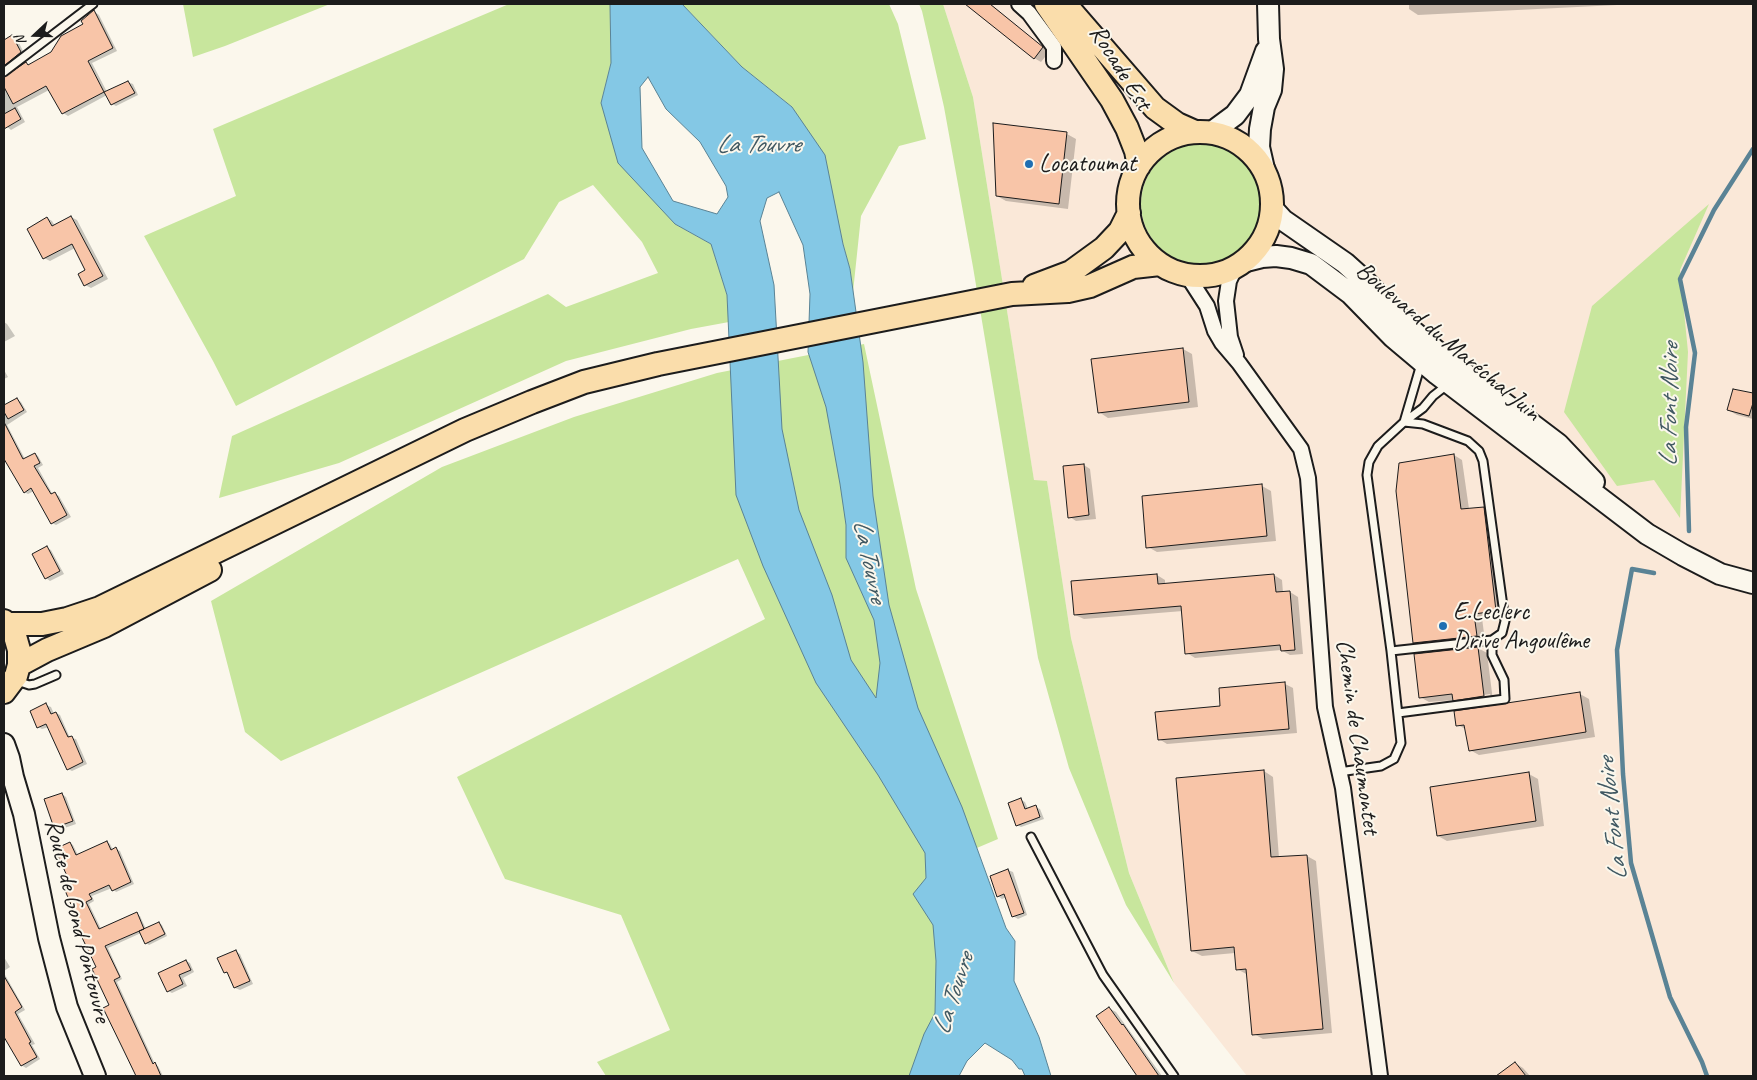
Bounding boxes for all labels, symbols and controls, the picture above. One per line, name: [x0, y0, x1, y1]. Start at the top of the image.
north arrow: [10, 10, 60, 60]
street label: Rocade Est: [1082, 20, 1158, 116]
text: N: [11, 33, 30, 48]
water label: La Touvre: [716, 129, 800, 161]
place label: Locatoumat: [1039, 149, 1136, 179]
marker: Locatoumat: [1023, 158, 1035, 170]
street label: Boulevard du Maréchal Juin: [1349, 256, 1547, 428]
water label: La Font Noire: [1653, 343, 1687, 467]
water label: La Touvre: [845, 517, 893, 605]
place label: E.Leclerc Drive Angoulême: [1453, 597, 1589, 656]
marker: E.Leclerc Drive Angoulême: [1437, 620, 1449, 632]
street label: Chemin de Chaumontet: [1328, 638, 1386, 836]
water label: La Font Noire: [1591, 756, 1635, 882]
street label: Route de Gond Pontouvre: [37, 816, 117, 1026]
water label: La Touvre: [926, 949, 982, 1039]

